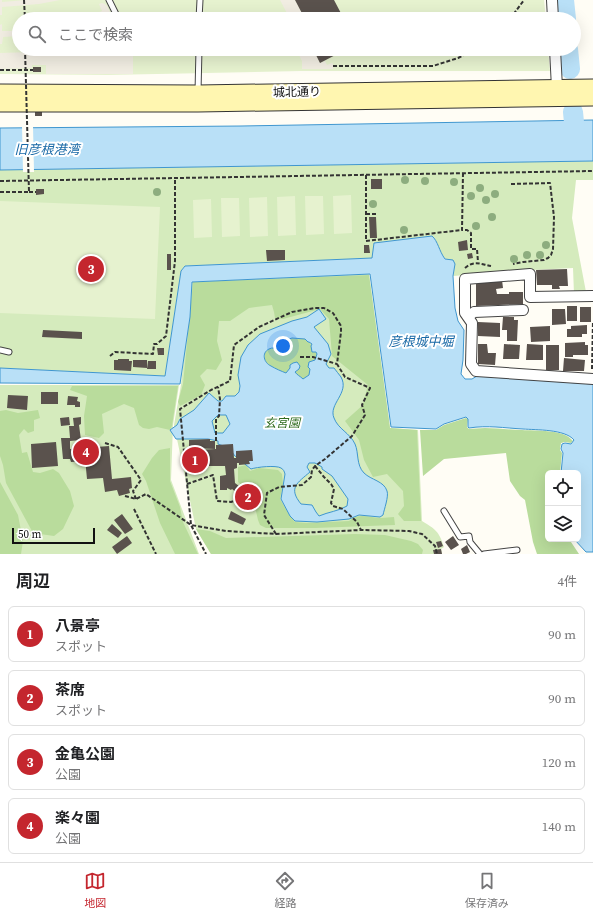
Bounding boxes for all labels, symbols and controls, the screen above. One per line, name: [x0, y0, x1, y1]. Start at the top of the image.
search box: [12, 12, 581, 56]
icon: search: [26, 23, 48, 45]
text: ここで検索: [58, 24, 133, 45]
street label: 城北通り: [273, 84, 321, 100]
water label: 旧彦根港湾: [14, 141, 81, 158]
pin: 3: [78, 254, 104, 284]
water label: 彦根城中堀: [388, 333, 455, 350]
your location: [273, 336, 293, 356]
park label: 玄宮園: [264, 415, 302, 431]
pin: 4: [73, 437, 99, 467]
pin: 1: [182, 445, 208, 475]
map controls: [545, 470, 581, 542]
button: locate: [545, 470, 581, 506]
pin: 2: [235, 482, 261, 512]
button: layers: [545, 506, 581, 542]
scale bar: [12, 526, 95, 545]
text: 50 m: [18, 527, 41, 542]
text: 周辺: [16, 569, 50, 593]
text: 4件: [557, 573, 577, 590]
text: 八景亭: [55, 615, 100, 636]
text: 1: [26, 626, 34, 643]
text: 90 m: [548, 626, 576, 643]
text: スポット: [55, 638, 107, 655]
text: 茶席: [55, 679, 85, 700]
text: 2: [26, 690, 34, 707]
text: 90 m: [548, 690, 576, 707]
text: スポット: [55, 702, 107, 719]
text: 金亀公園: [55, 743, 115, 764]
text: 3: [26, 754, 34, 771]
text: 120 m: [542, 754, 576, 771]
text: 公園: [55, 766, 81, 783]
text: 楽々園: [55, 807, 100, 828]
text: 4: [26, 818, 34, 835]
text: 140 m: [542, 818, 576, 835]
text: 公園: [55, 830, 81, 847]
tab: 地図: [84, 870, 106, 911]
tab: 経路: [274, 870, 296, 911]
tab: 保存済み: [465, 870, 509, 911]

